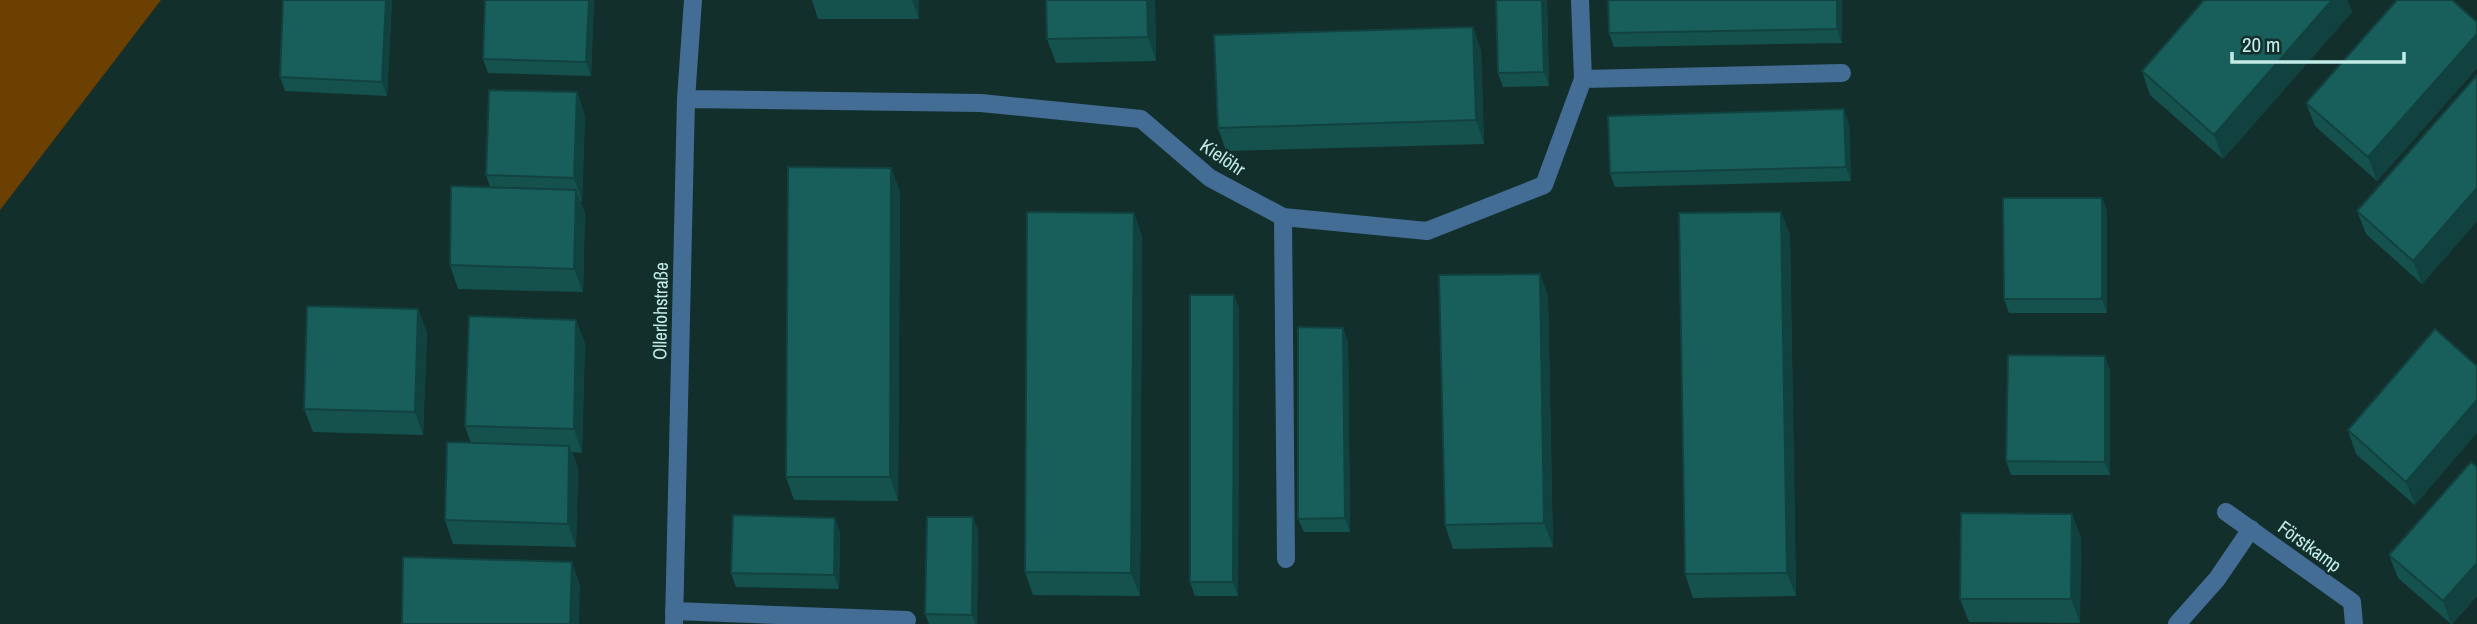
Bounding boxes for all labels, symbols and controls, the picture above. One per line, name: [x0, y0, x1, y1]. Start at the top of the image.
scale bar: [2232, 21, 2404, 65]
text: 20 m: [2242, 30, 2280, 59]
street label: Kielöhr: [1195, 132, 1251, 182]
street label: Ollerlohstraße: [646, 262, 674, 360]
street label: Förstkamp: [2273, 514, 2347, 578]

